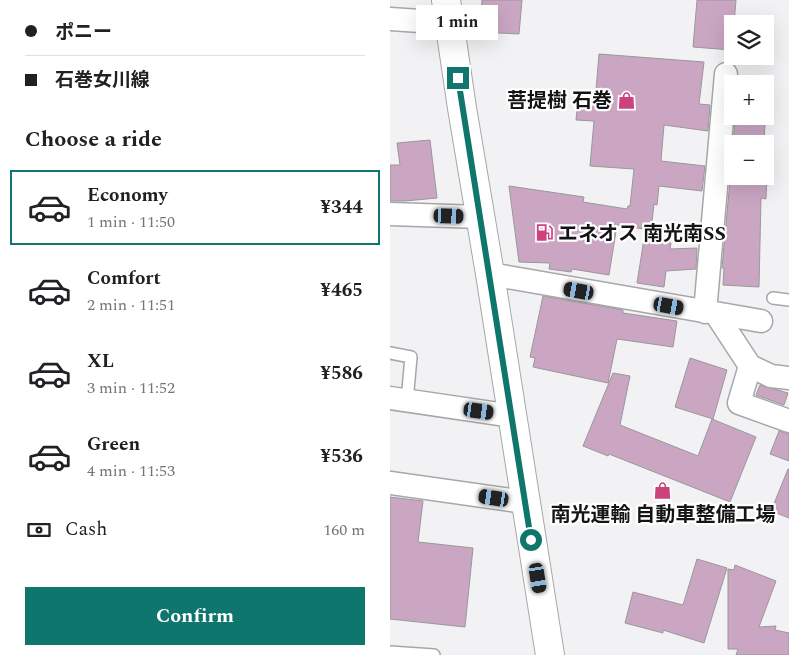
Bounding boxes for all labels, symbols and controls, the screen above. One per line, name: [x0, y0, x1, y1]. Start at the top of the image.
callout: 1 min: [417, 5, 499, 40]
text: 1 min: [436, 10, 478, 34]
map controls: [724, 15, 774, 185]
button: layers: [724, 15, 774, 65]
text: ポニー: [55, 18, 112, 47]
text: 石巻女川線: [55, 66, 150, 95]
route end: [447, 67, 469, 89]
button: +: [724, 75, 774, 125]
place label: 菩提樹 石巻: [507, 86, 612, 116]
shop icon: 菩提樹 石巻: [616, 90, 636, 110]
text: Choose a ride: [25, 123, 162, 156]
button: −: [724, 135, 774, 185]
text: Economy: [87, 181, 168, 210]
icon: car: [27, 185, 72, 230]
text: ¥344: [320, 193, 363, 222]
car: [433, 208, 464, 224]
text: 1 min · 11:50: [87, 210, 175, 234]
place label: エネオス 南光南SS: [558, 219, 726, 249]
fuel station icon: エネオス 南光南SS: [534, 223, 554, 243]
text: Comfort: [87, 264, 161, 293]
icon: car: [27, 268, 72, 313]
text: ¥465: [320, 276, 363, 305]
car: [562, 281, 595, 301]
text: 2 min · 11:51: [87, 293, 175, 317]
car: [652, 296, 685, 316]
text: XL: [87, 347, 114, 376]
icon: car: [27, 351, 72, 396]
text: ¥586: [320, 359, 363, 388]
text: 3 min · 11:52: [87, 376, 175, 400]
car: [463, 401, 494, 421]
text: Green: [87, 430, 140, 459]
icon: car: [27, 434, 72, 479]
text: ¥536: [320, 442, 363, 471]
text: 4 min · 11:53: [87, 459, 175, 483]
shop icon: 南光運輸 自動車整備工場: [653, 480, 673, 500]
car: [478, 488, 509, 508]
place label: 南光運輸 自動車整備工場: [551, 500, 776, 530]
text: Cash: [65, 515, 107, 544]
icon: cash: [25, 516, 53, 544]
text: 160 m: [323, 518, 365, 542]
route start: [520, 529, 542, 551]
car: [528, 562, 547, 594]
button: Confirm: [25, 587, 365, 645]

